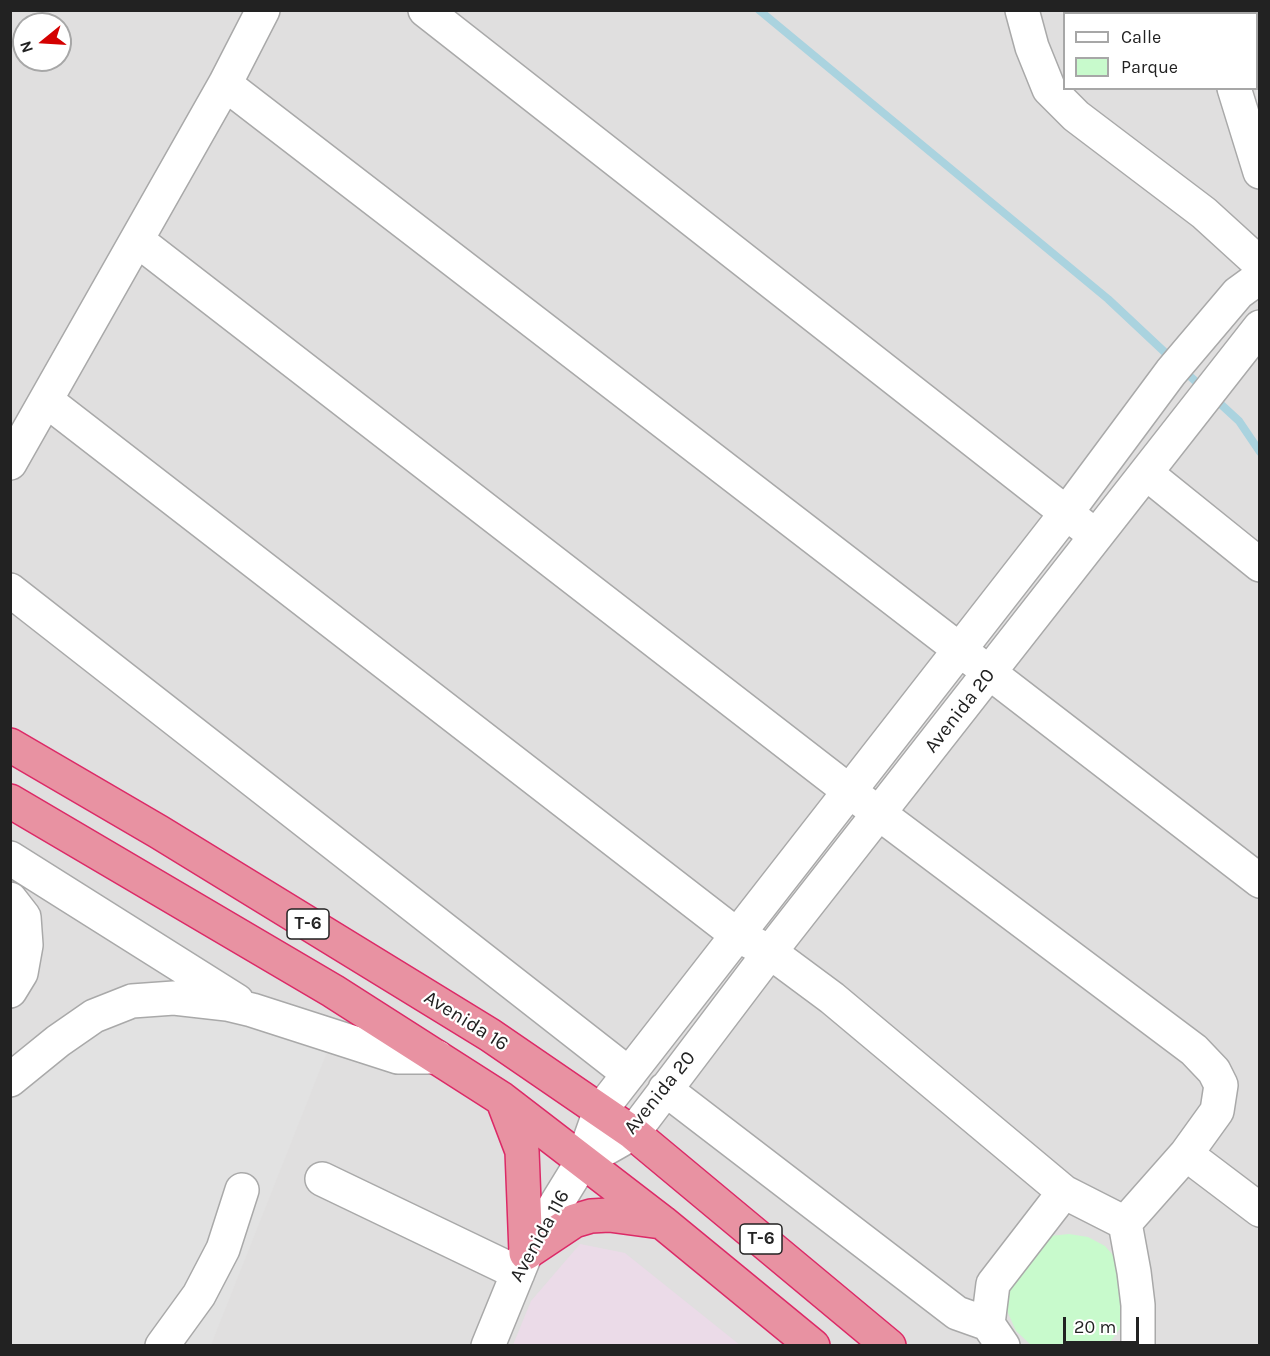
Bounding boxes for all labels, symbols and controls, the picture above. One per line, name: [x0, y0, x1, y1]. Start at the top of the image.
north arrow: [12, 12, 72, 72]
legend: [1063, 12, 1258, 90]
text: Calle: [1121, 26, 1161, 48]
text: N: [16, 39, 37, 56]
text: Parque: [1121, 56, 1178, 78]
street label: Avenida 20: [920, 664, 1000, 758]
road number: T-6: [287, 909, 329, 939]
street label: Avenida 16: [419, 986, 513, 1056]
street label: Avenida 20: [619, 1046, 701, 1140]
street label: Avenida 116: [505, 1186, 575, 1286]
road number: T-6: [740, 1224, 782, 1254]
scale bar: [1066, 1305, 1142, 1343]
text: 20 m: [1074, 1316, 1116, 1338]

